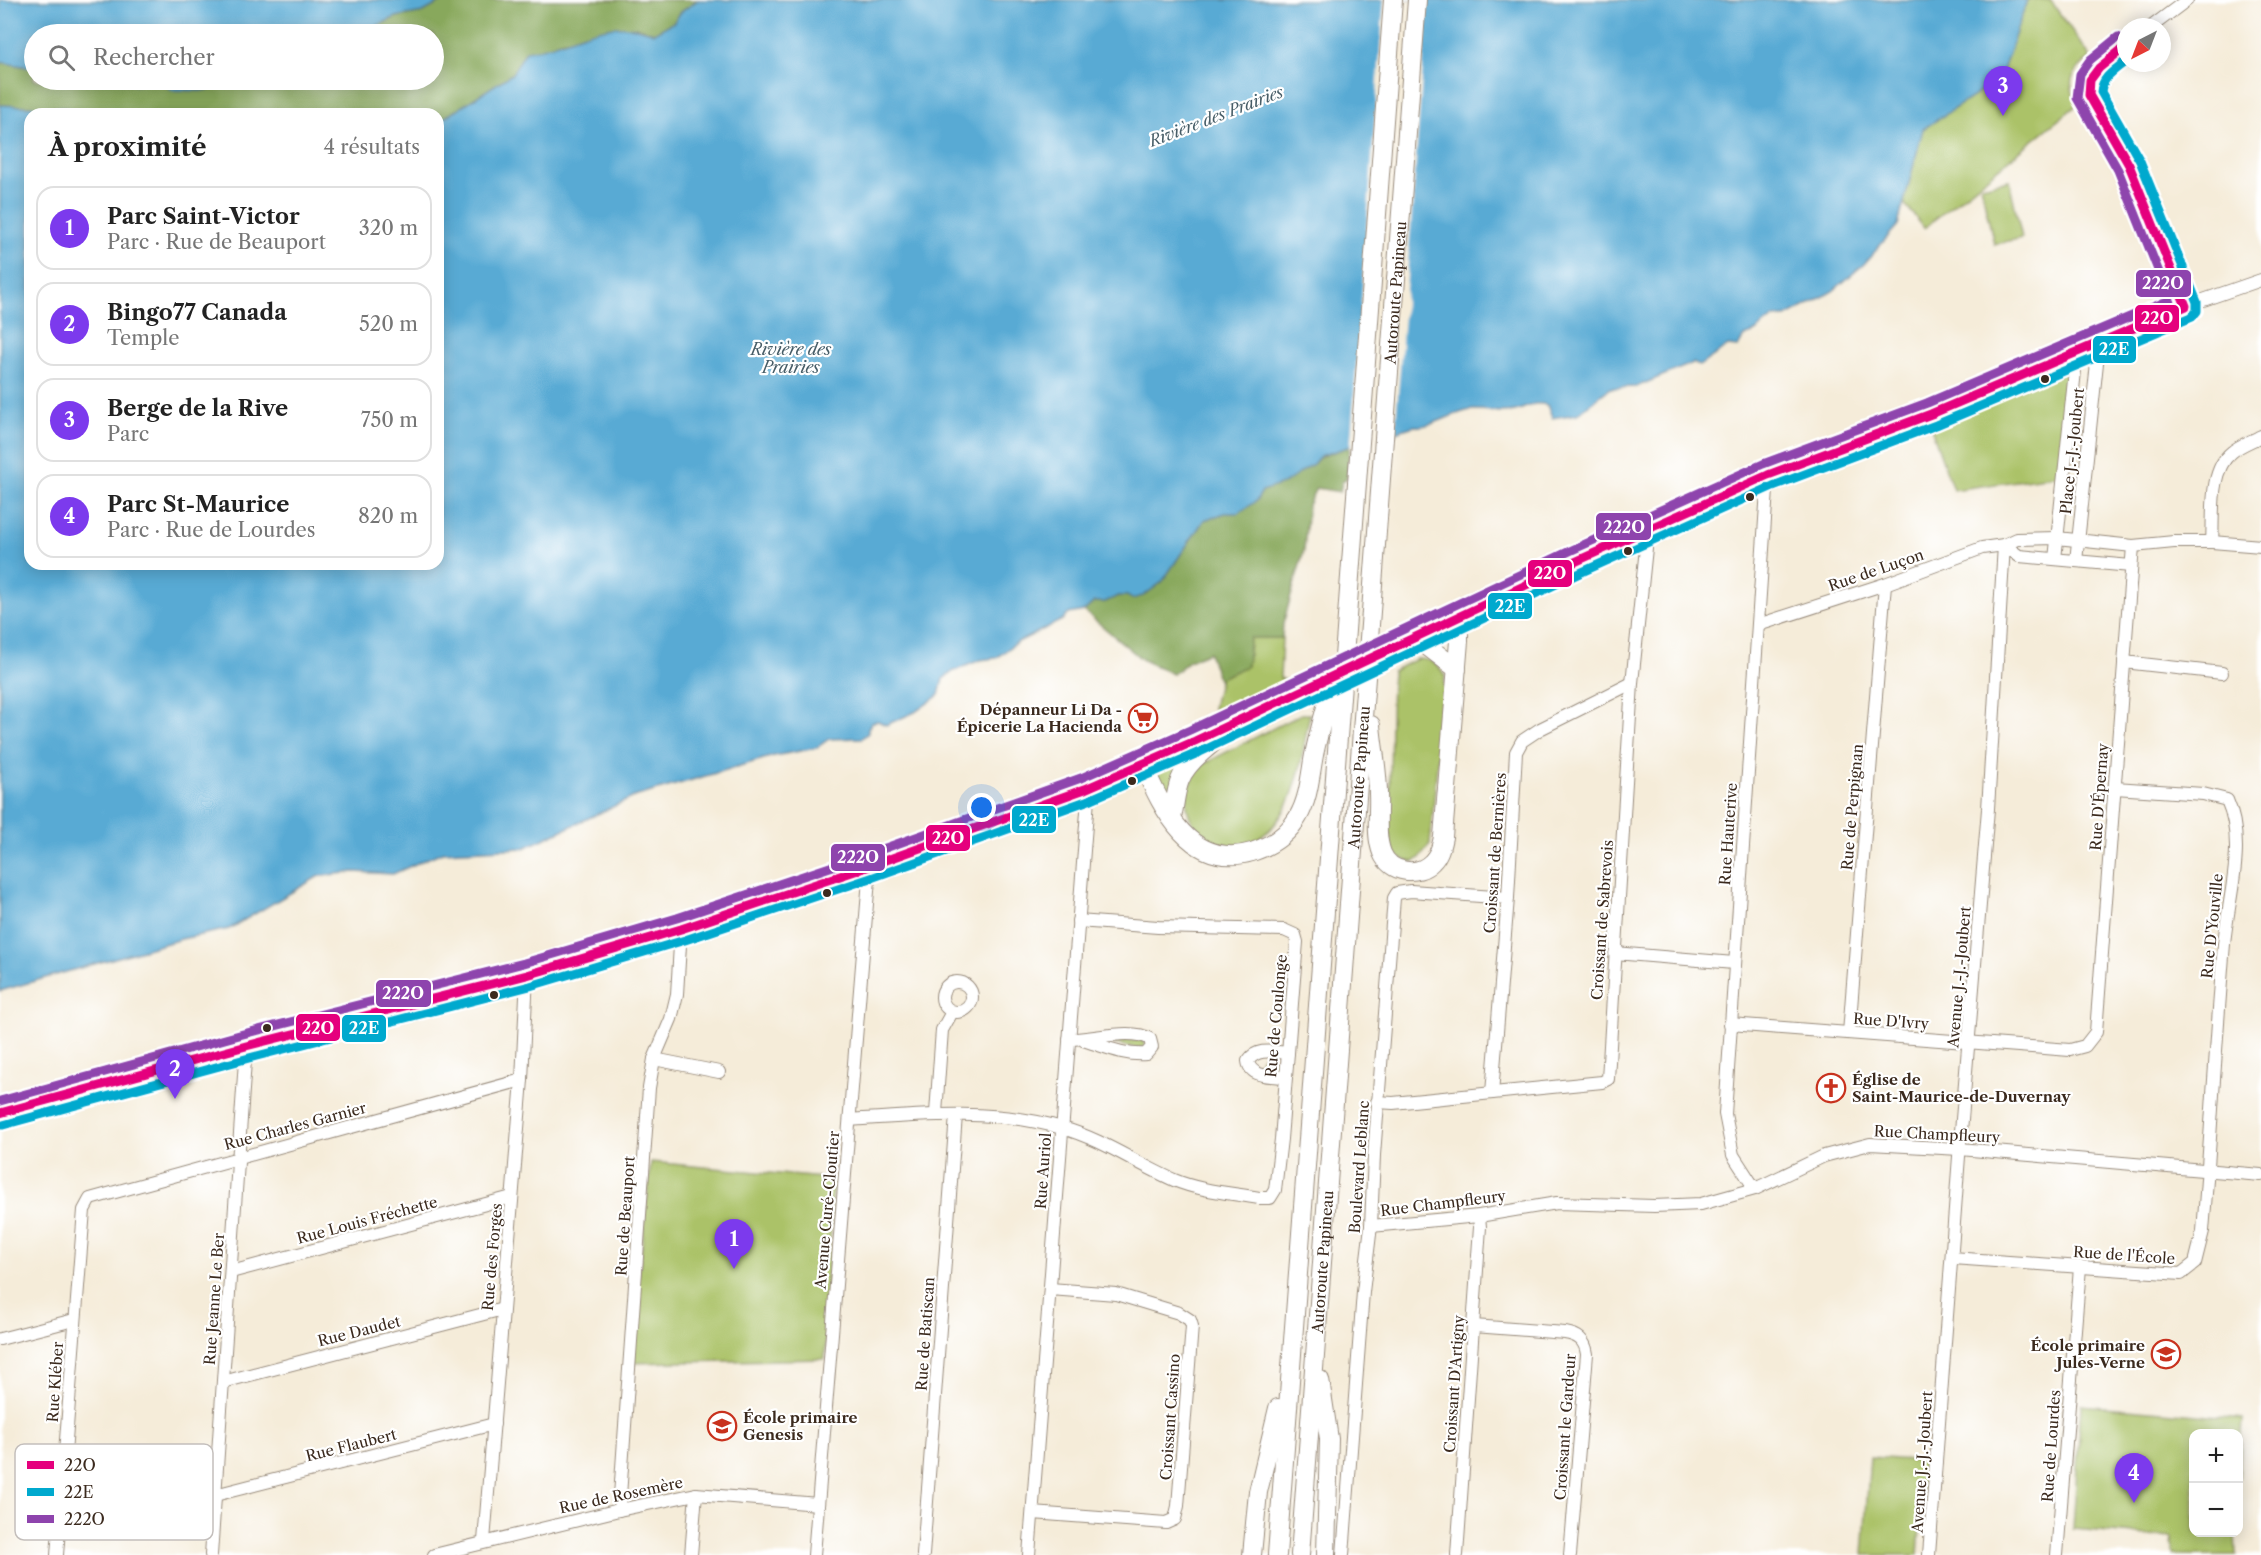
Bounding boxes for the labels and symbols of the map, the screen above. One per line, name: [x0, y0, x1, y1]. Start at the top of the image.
north arrow: [2117, 18, 2171, 72]
pin: 3: [1984, 66, 2022, 116]
water label: Rivière des Prairies: [1144, 81, 1286, 152]
street label: Autoroute Papineau: [1380, 220, 1410, 366]
line badge: 222O: [2135, 269, 2192, 298]
text: 222O: [2142, 273, 2184, 293]
line badge: 22O: [2134, 304, 2180, 333]
text: 22O: [2141, 308, 2174, 328]
line badge: 22E: [2092, 335, 2137, 364]
water label: Rivière des Prairies: [749, 339, 831, 377]
text: 22E: [2099, 339, 2129, 359]
unlabelled marker: [2039, 373, 2051, 385]
street label: Place J.-J.-Joubert: [2056, 386, 2088, 515]
unlabelled marker: [1744, 491, 1756, 503]
line badge: 222O: [1595, 512, 1652, 541]
text: 222O: [1603, 517, 1645, 537]
unlabelled marker: [1622, 545, 1634, 557]
street label: Rue de Luçon: [1826, 545, 1927, 595]
line badge: 22O: [1527, 559, 1573, 588]
text: 22O: [1534, 563, 1567, 583]
line badge: 22E: [1487, 592, 1533, 620]
text: 22E: [1495, 596, 1525, 616]
place label: Dépanneur Li Da - Épicerie La Hacienda: [957, 700, 1122, 736]
supermarket icon: Dépanneur Li Da - Épicerie La Hacienda: [1127, 702, 1159, 734]
street label: Autoroute Papineau: [1344, 705, 1373, 850]
street label: Rue de Perpignan: [1837, 742, 1867, 871]
street label: Rue D'Épernay: [2086, 742, 2112, 851]
street label: Croissant de Bernières: [1480, 772, 1510, 934]
unlabelled marker: [1126, 775, 1138, 787]
street label: Rue Hauterive: [1715, 782, 1741, 886]
your location: [967, 793, 996, 822]
line badge: 22E: [1011, 805, 1057, 834]
text: 22E: [1019, 810, 1049, 830]
line badge: 22O: [925, 824, 971, 852]
text: 22O: [932, 828, 965, 848]
street label: Croissant de Sabrevois: [1587, 839, 1617, 1001]
line badge: 222O: [830, 843, 886, 872]
text: 222O: [837, 847, 879, 867]
street label: Rue D'Youville: [2197, 873, 2227, 979]
unlabelled marker: [821, 887, 833, 899]
street label: Avenue J.-J.-Joubert: [1943, 905, 1975, 1050]
street label: Rue de Coulonge: [1261, 954, 1291, 1078]
line badge: 222O: [375, 979, 432, 1008]
text: 222O: [382, 983, 424, 1003]
unlabelled marker: [488, 989, 500, 1001]
street label: Rue D'Ivry: [1852, 1009, 1930, 1033]
line badge: 22O: [295, 1013, 341, 1042]
line badge: 22E: [341, 1014, 387, 1043]
text: 22O: [302, 1018, 335, 1038]
text: 22E: [349, 1018, 379, 1038]
unlabelled marker: [261, 1022, 273, 1034]
pin: 2: [156, 1050, 195, 1099]
place label: Église de Saint-Maurice-de-Duvernay: [1852, 1070, 2071, 1106]
church icon: Église de Saint-Maurice-de-Duvernay: [1815, 1072, 1847, 1104]
street label: Rue Charles Garnier: [222, 1098, 369, 1154]
street label: Boulevard Leblanc: [1345, 1100, 1373, 1234]
street label: Rue Champfleury: [1873, 1121, 2001, 1147]
street label: Avenue Curé-Cloutier: [811, 1130, 843, 1291]
street label: Rue Auriol: [1031, 1132, 1055, 1210]
street label: Rue de Beauport: [611, 1155, 639, 1277]
street label: Rue Champfleury: [1379, 1186, 1508, 1220]
street label: Autoroute Papineau: [1307, 1190, 1337, 1335]
street label: Rue Louis Fréchette: [295, 1192, 439, 1248]
street label: Rue des Forges: [478, 1202, 506, 1312]
pin: 1: [714, 1220, 754, 1269]
street label: Rue Jeanne Le Ber: [200, 1232, 228, 1366]
street label: Rue de l'École: [2072, 1242, 2176, 1268]
street label: Rue de Batiscan: [912, 1276, 938, 1392]
street label: Rue Daudet: [316, 1311, 403, 1350]
street label: Croissant D'Artigny: [1440, 1314, 1468, 1454]
place label: École primaire Jules-Verne: [2030, 1336, 2145, 1372]
school or university icon: École primaire Jules-Verne: [2150, 1338, 2182, 1370]
street label: Rue Kléber: [43, 1340, 67, 1423]
street label: Croissant le Gardeur: [1550, 1352, 1580, 1501]
street label: Croissant Cassino: [1156, 1353, 1184, 1481]
street label: Rue de Lourdes: [2038, 1389, 2064, 1503]
street label: Avenue J.-J.-Joubert: [1908, 1390, 1936, 1534]
place label: École primaire Genesis: [743, 1408, 858, 1444]
school or university icon: École primaire Genesis: [706, 1410, 738, 1442]
street label: Rue Flaubert: [304, 1424, 399, 1465]
legend: [15, 1444, 213, 1540]
pin: 4: [2114, 1454, 2154, 1503]
text: 22O: [64, 1455, 96, 1475]
street label: Rue de Rosemère: [557, 1473, 685, 1517]
text: 22E: [64, 1482, 93, 1502]
text: 222O: [64, 1509, 105, 1529]

